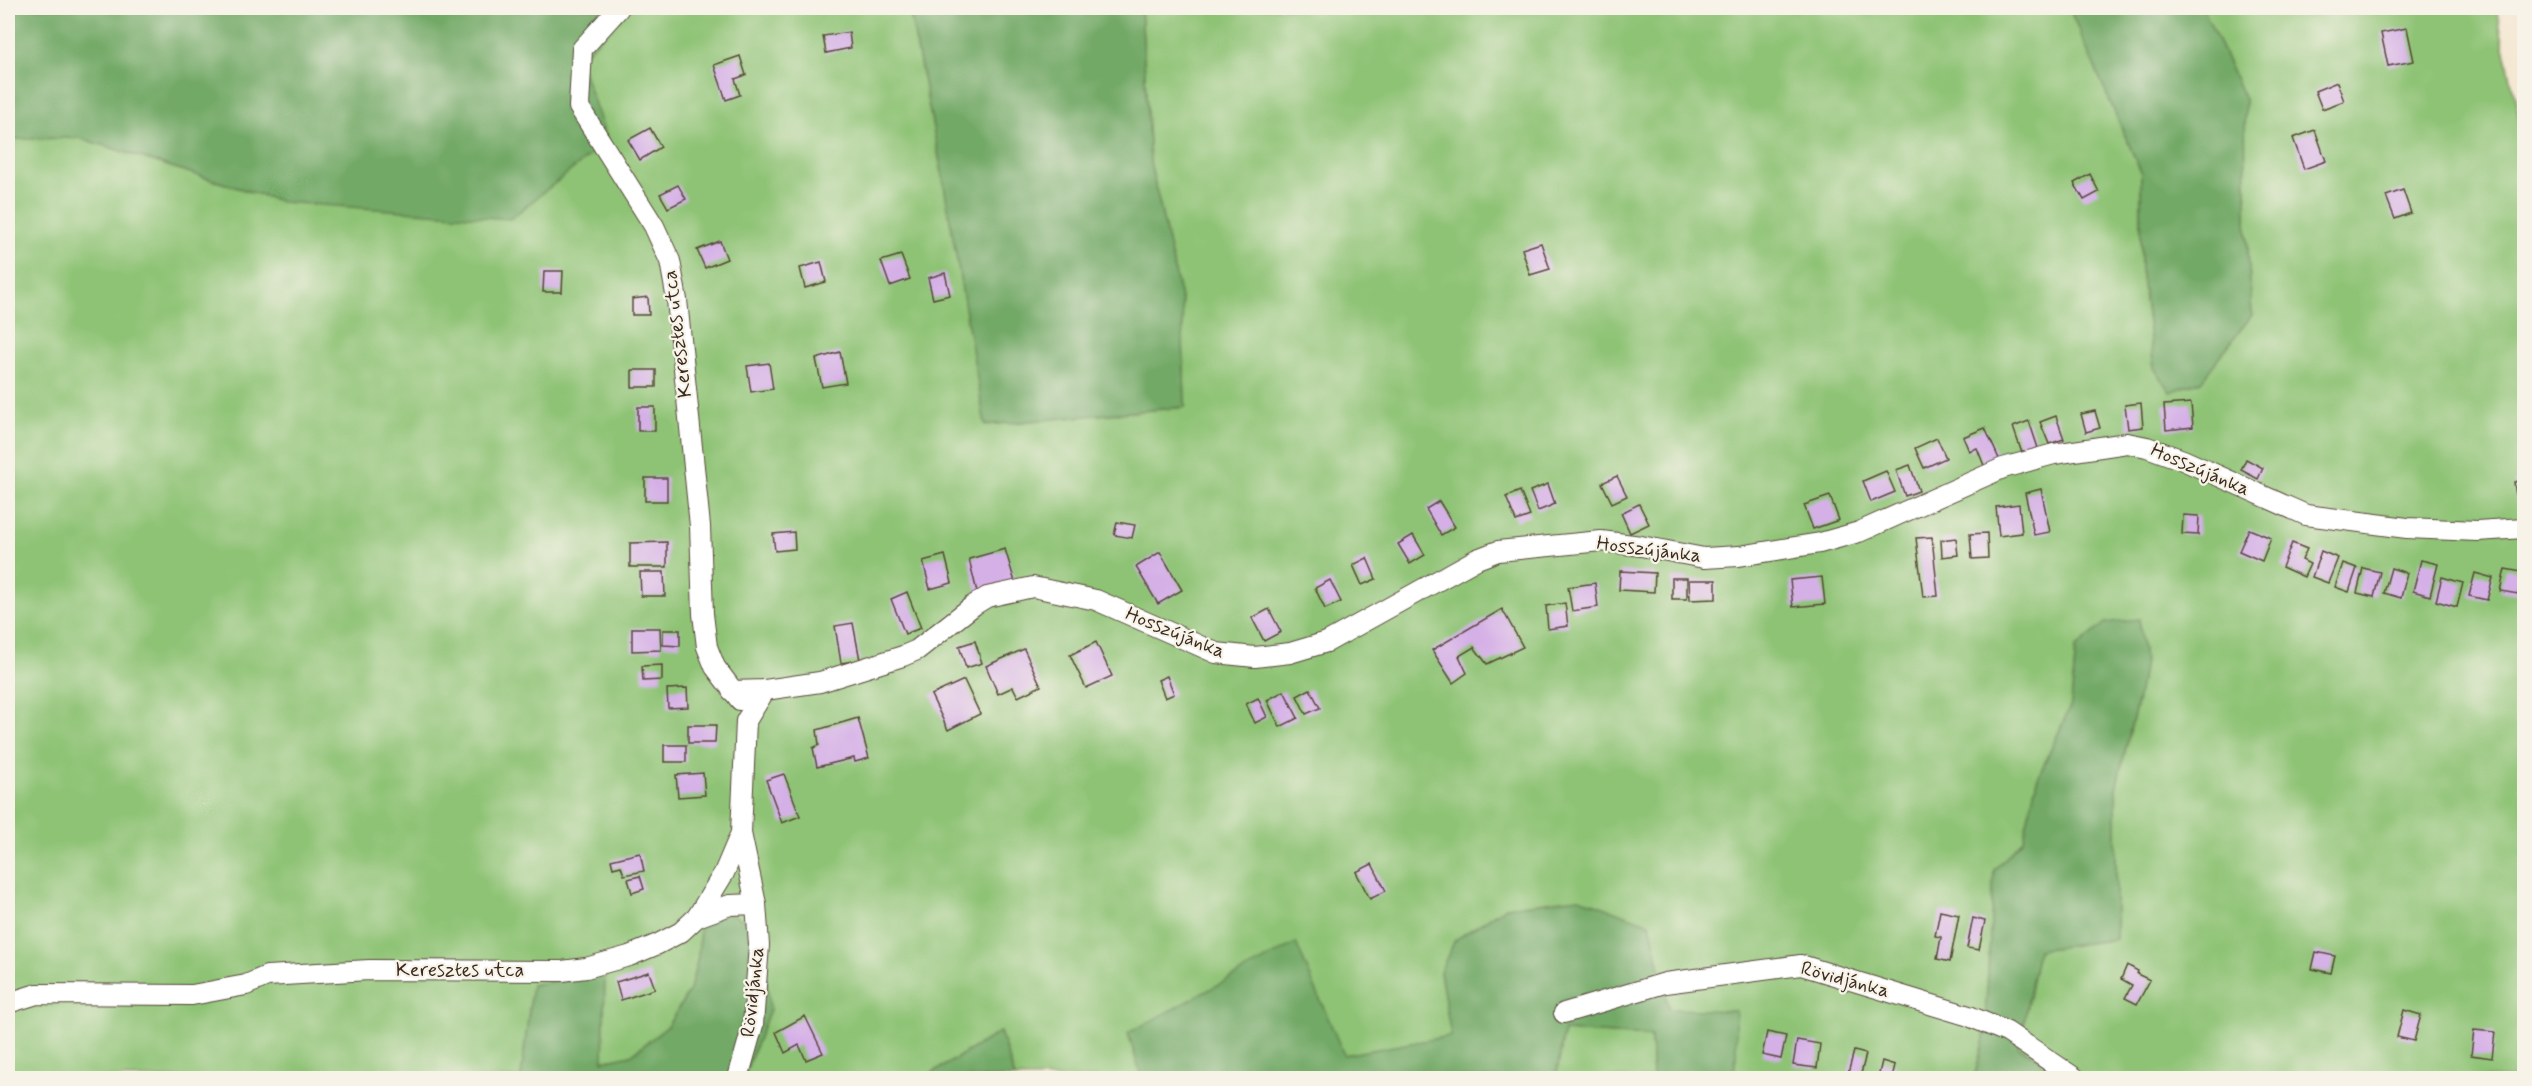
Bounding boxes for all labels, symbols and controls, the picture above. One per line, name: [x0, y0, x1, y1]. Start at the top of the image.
street label: Keresztes utca: [657, 269, 699, 399]
street label: Hosszújánka: [2146, 437, 2254, 503]
street label: Hosszújánka: [1595, 530, 1703, 570]
street label: Hosszújánka: [1121, 601, 1229, 665]
street label: Rövidjánka: [735, 945, 771, 1039]
street label: Rövidjánka: [1798, 955, 1892, 1005]
street label: Keresztes utca: [396, 957, 524, 984]

